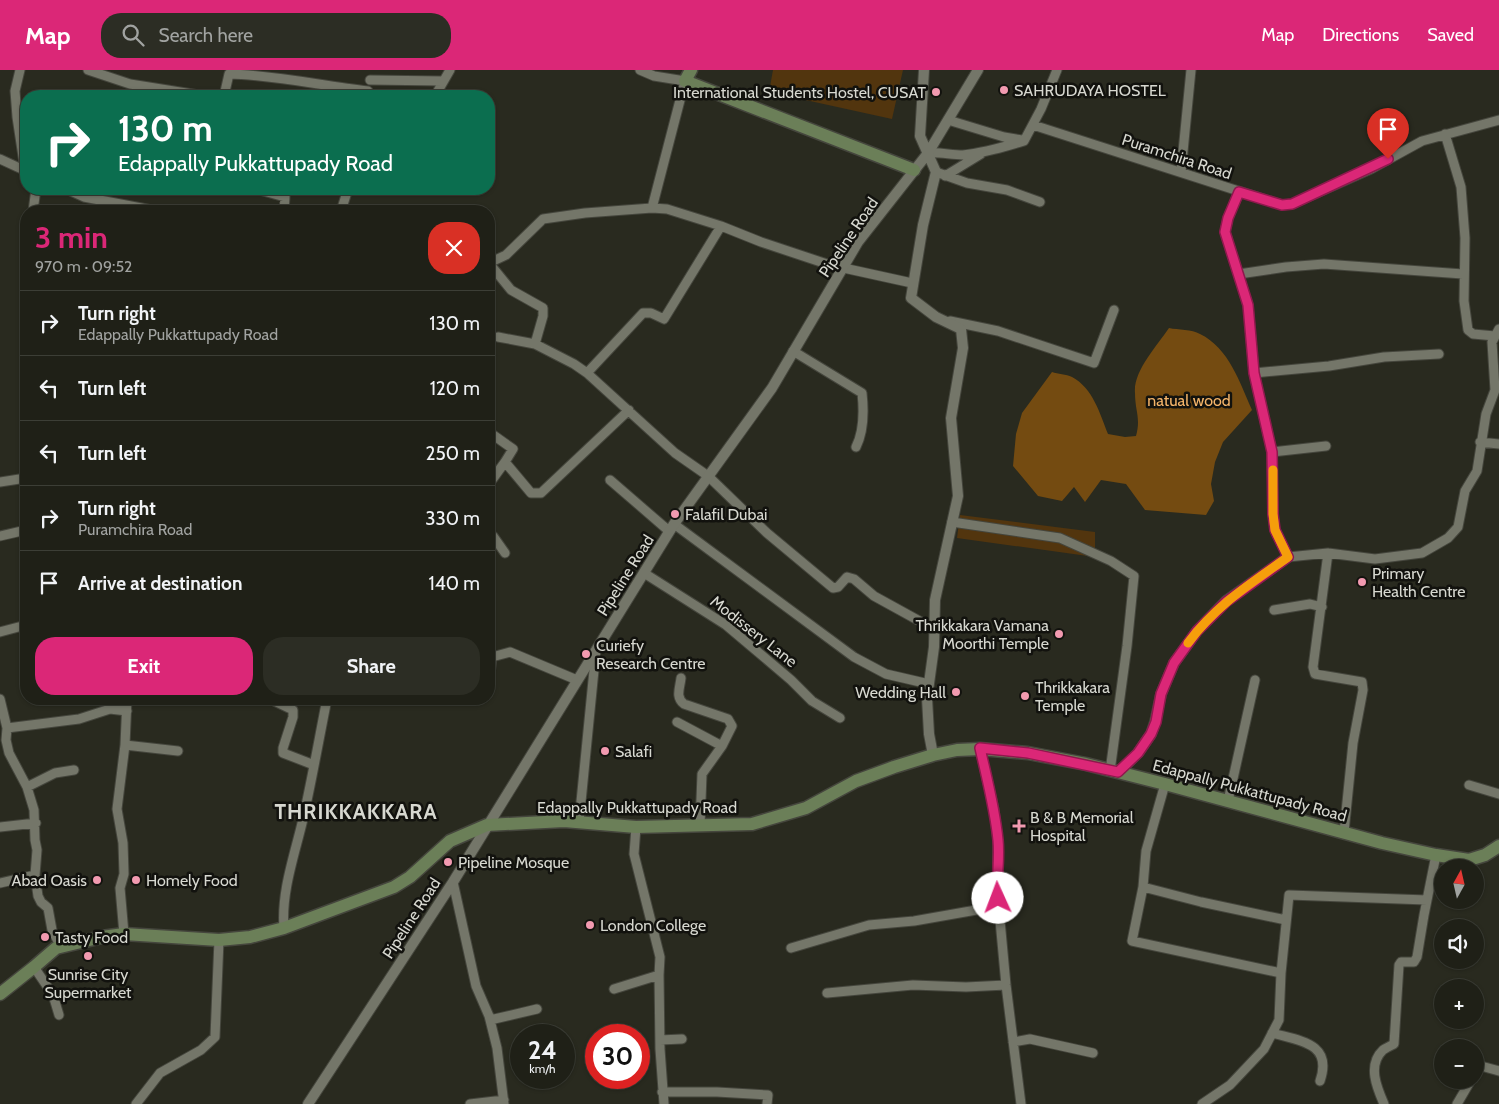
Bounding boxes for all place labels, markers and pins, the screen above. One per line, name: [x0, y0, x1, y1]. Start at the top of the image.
place label: SAHRUDAYA HOSTEL: [1014, 81, 1166, 100]
place label: International Students Hostel, CUSAT: [673, 83, 926, 102]
marker: SAHRUDAYA HOSTEL: [998, 84, 1010, 96]
marker: International Students Hostel, CUSAT: [930, 86, 942, 98]
pin: [1367, 108, 1409, 159]
place label: Falafil Dubai: [685, 505, 767, 524]
marker: Falafil Dubai: [669, 508, 681, 520]
place label: Primary Health Centre: [1372, 564, 1465, 601]
marker: Primary Health Centre: [1356, 576, 1368, 588]
place label: Thrikkakara Vamana Moorthi Temple: [915, 616, 1049, 653]
marker: Thrikkakara Vamana Moorthi Temple: [1053, 628, 1065, 640]
place label: Curiefy Research Centre: [596, 636, 706, 673]
marker: Curiefy Research Centre: [580, 648, 592, 660]
place label: Thrikkakara Temple: [1035, 678, 1110, 715]
place label: Wedding Hall: [855, 683, 946, 702]
marker: Wedding Hall: [950, 686, 962, 698]
marker: Thrikkakara Temple: [1019, 690, 1031, 702]
place label: Salafi: [615, 742, 652, 761]
marker: Salafi: [599, 745, 611, 757]
place label: B & B Memorial Hospital: [1030, 808, 1134, 845]
marker: B & B Memorial Hospital: [1012, 819, 1026, 833]
place label: Pipeline Mosque: [458, 853, 569, 872]
marker: Pipeline Mosque: [442, 856, 454, 868]
place label: Abad Oasis: [12, 871, 87, 890]
place label: Homely Food: [146, 871, 238, 890]
marker: Abad Oasis: [91, 874, 103, 886]
marker: Homely Food: [130, 874, 142, 886]
place label: London College: [600, 916, 706, 935]
marker: London College: [584, 919, 596, 931]
place label: Tasty Food: [55, 928, 128, 947]
marker: Tasty Food: [39, 931, 51, 943]
marker: Sunrise City Supermarket: [82, 950, 94, 962]
place label: Sunrise City Supermarket: [45, 965, 132, 1002]

